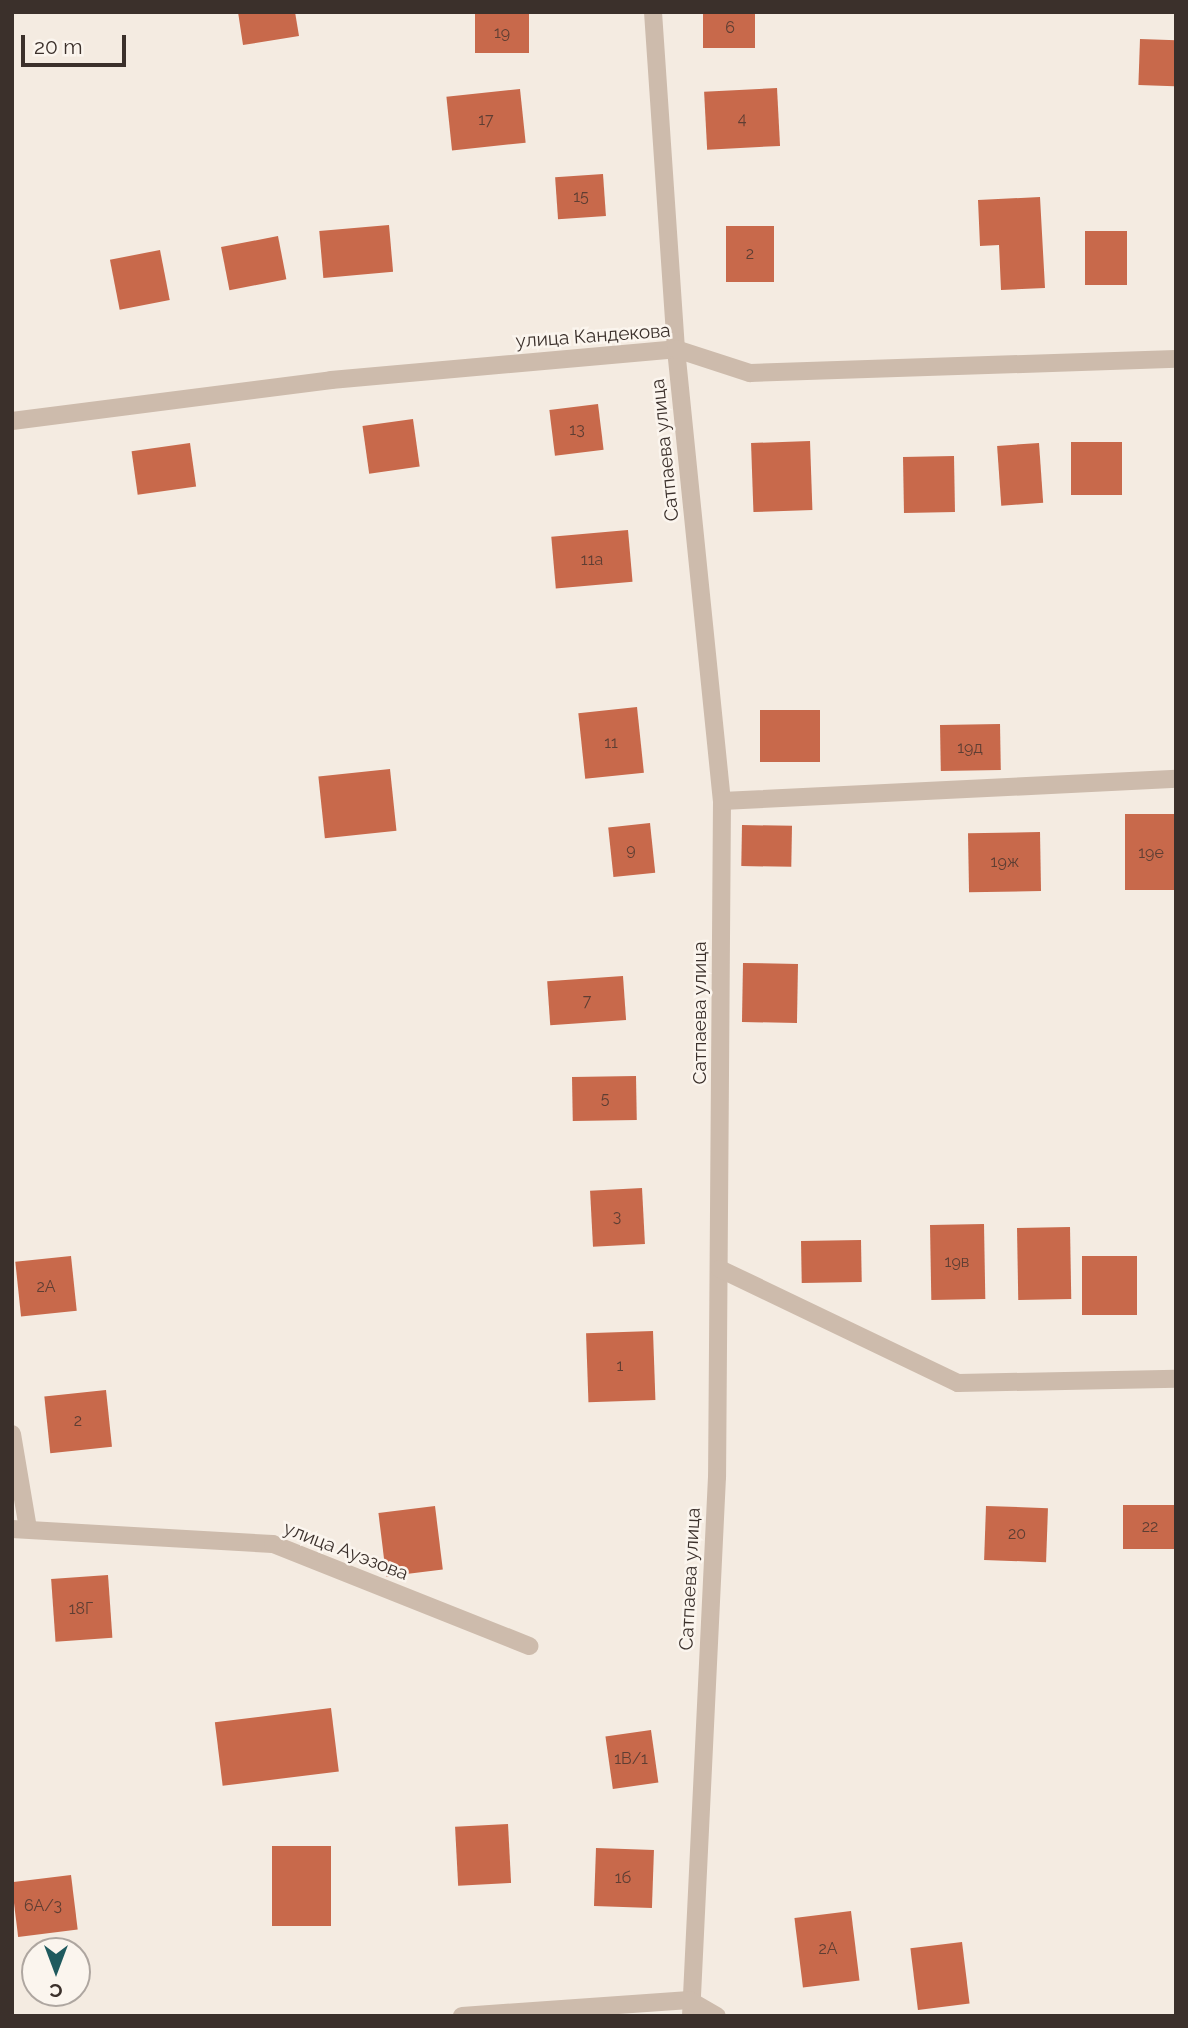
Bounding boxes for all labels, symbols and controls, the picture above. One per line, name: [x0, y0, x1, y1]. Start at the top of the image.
house number: 6: [725, 18, 735, 38]
scale bar: [24, 21, 130, 65]
house number: 19: [494, 23, 510, 43]
text: 20 m: [34, 34, 82, 59]
house number: 4: [738, 109, 746, 129]
house number: 17: [478, 110, 494, 130]
house number: 15: [573, 187, 589, 207]
house number: 2: [746, 244, 754, 264]
street label: улица Кандекова: [515, 319, 671, 353]
street label: Сатпаева улица: [646, 377, 684, 523]
house number: 13: [569, 420, 585, 440]
house number: 11а: [581, 550, 603, 570]
house number: 11: [604, 733, 618, 753]
house number: 19д: [957, 738, 983, 758]
house number: 9: [626, 840, 636, 860]
house number: 19е: [1138, 843, 1164, 863]
house number: 19ж: [991, 852, 1019, 872]
street label: Сатпаева улица: [689, 941, 711, 1085]
house number: 7: [583, 991, 591, 1011]
house number: 5: [601, 1089, 609, 1109]
house number: 3: [613, 1207, 621, 1227]
house number: 19в: [945, 1252, 969, 1272]
house number: 2А: [36, 1277, 56, 1297]
house number: 1: [617, 1356, 623, 1376]
house number: 2: [74, 1411, 82, 1431]
street label: Сатпаева улица: [675, 1507, 705, 1651]
street label: улица Ауэзова: [280, 1517, 412, 1585]
house number: 22: [1142, 1517, 1158, 1537]
house number: 20: [1008, 1524, 1026, 1544]
house number: 18Г: [69, 1599, 93, 1619]
house number: 1В/1: [614, 1749, 648, 1769]
house number: 1б: [615, 1868, 631, 1888]
house number: 6А/3: [24, 1896, 62, 1916]
north arrow: [21, 1937, 91, 2007]
house number: 2А: [818, 1939, 838, 1959]
text: С: [49, 1980, 63, 2002]

